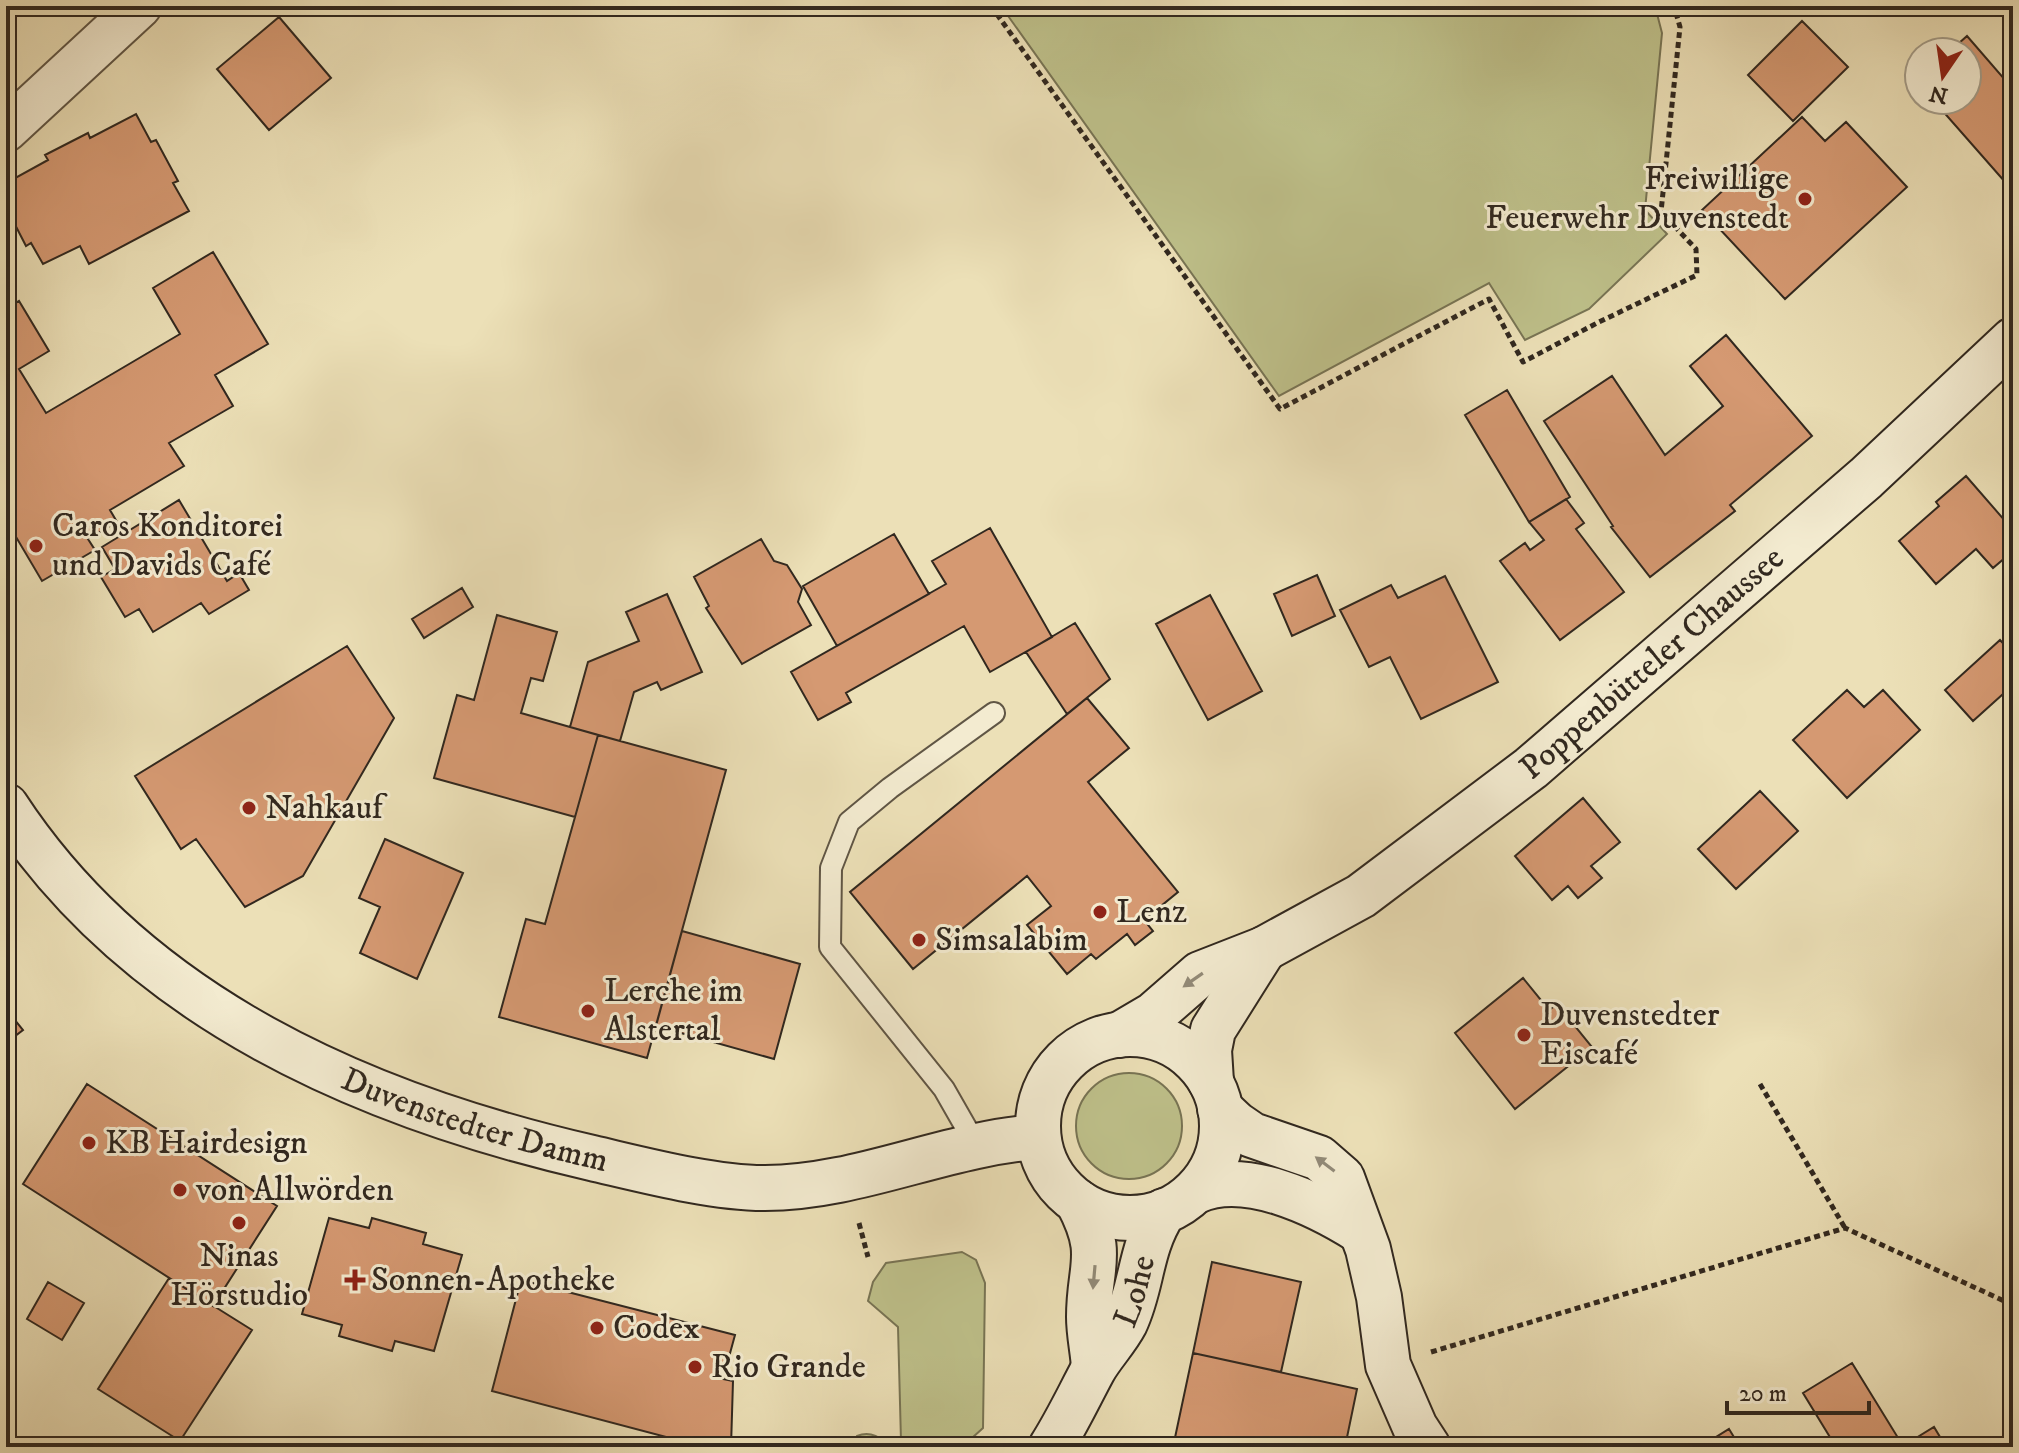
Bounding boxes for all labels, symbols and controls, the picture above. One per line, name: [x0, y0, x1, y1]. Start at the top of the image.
north arrow: [1903, 36, 1983, 116]
text: N: [1927, 79, 1951, 109]
place label: Freiwillige Feuerwehr Duvenstedt: [1485, 158, 1789, 239]
marker: Freiwillige Feuerwehr Duvenstedt: [1796, 190, 1814, 208]
place label: Caros Konditorei und Davids Café: [52, 505, 283, 586]
marker: Caros Konditorei und Davids Café: [27, 537, 45, 555]
street label: Poppenbütteler Chaussee: [1511, 537, 1793, 789]
place label: Nahkauf: [265, 787, 388, 829]
marker: Nahkauf: [240, 799, 258, 817]
place label: Lenz: [1116, 891, 1187, 933]
marker: Lenz: [1091, 903, 1109, 921]
place label: Simsalabim: [935, 919, 1088, 961]
marker: Simsalabim: [910, 931, 928, 949]
place label: Lerche im Alstertal: [604, 970, 743, 1051]
one-way arrow: [1182, 972, 1204, 988]
place label: Duvenstedter Eiscafé: [1540, 994, 1720, 1075]
marker: Lerche im Alstertal: [579, 1002, 597, 1020]
marker: Duvenstedter Eiscafé: [1515, 1026, 1533, 1044]
street label: Duvenstedter Damm: [335, 1058, 612, 1182]
place label: KB Hairdesign: [105, 1122, 308, 1164]
marker: KB Hairdesign: [80, 1134, 98, 1152]
one-way arrow: [1315, 1156, 1335, 1172]
place label: von Allwörden: [195, 1169, 394, 1211]
marker: von Allwörden: [171, 1181, 189, 1199]
marker: Ninas Hörstudio: [230, 1214, 248, 1232]
place label: Ninas Hörstudio: [170, 1235, 308, 1316]
street label: Lohe: [1105, 1251, 1165, 1334]
place label: Sonnen-Apotheke: [371, 1259, 615, 1301]
one-way arrow: [1087, 1265, 1100, 1290]
marker: Sonnen-Apotheke: [346, 1271, 364, 1289]
place label: Codex: [613, 1307, 700, 1349]
marker: Codex: [588, 1319, 606, 1337]
place label: Rio Grande: [711, 1346, 866, 1388]
marker: Rio Grande: [686, 1358, 704, 1376]
scale bar: [1727, 1365, 1869, 1415]
text: 20 m: [1739, 1379, 1787, 1409]

